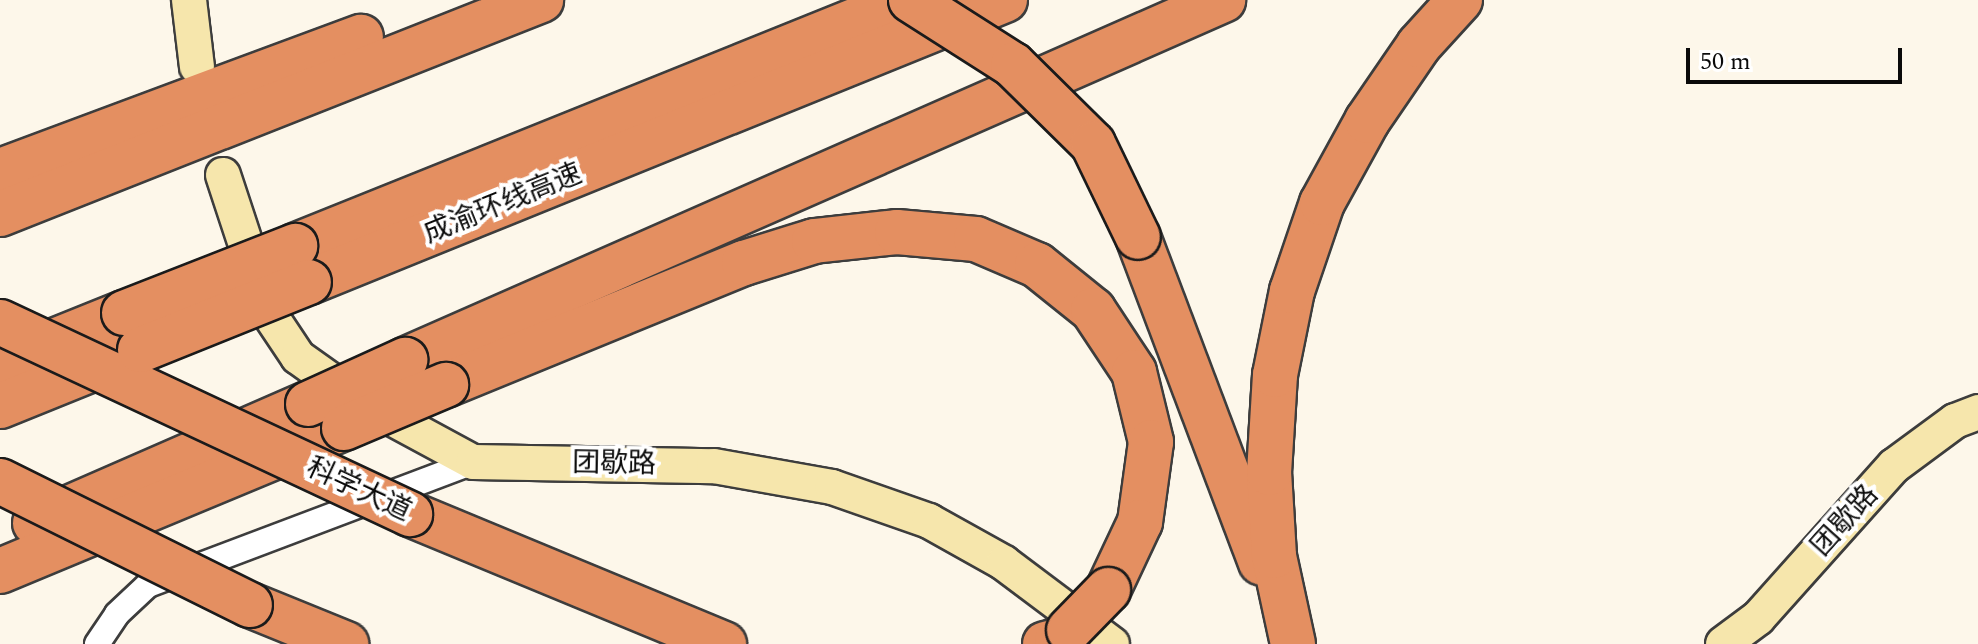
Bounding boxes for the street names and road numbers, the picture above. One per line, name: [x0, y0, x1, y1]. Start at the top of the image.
street label: 成渝环线高速: [419, 157, 587, 251]
street label: 团歇路: [572, 446, 656, 482]
street label: 科学大道: [301, 451, 417, 529]
street label: 团歇路: [1804, 479, 1886, 563]

